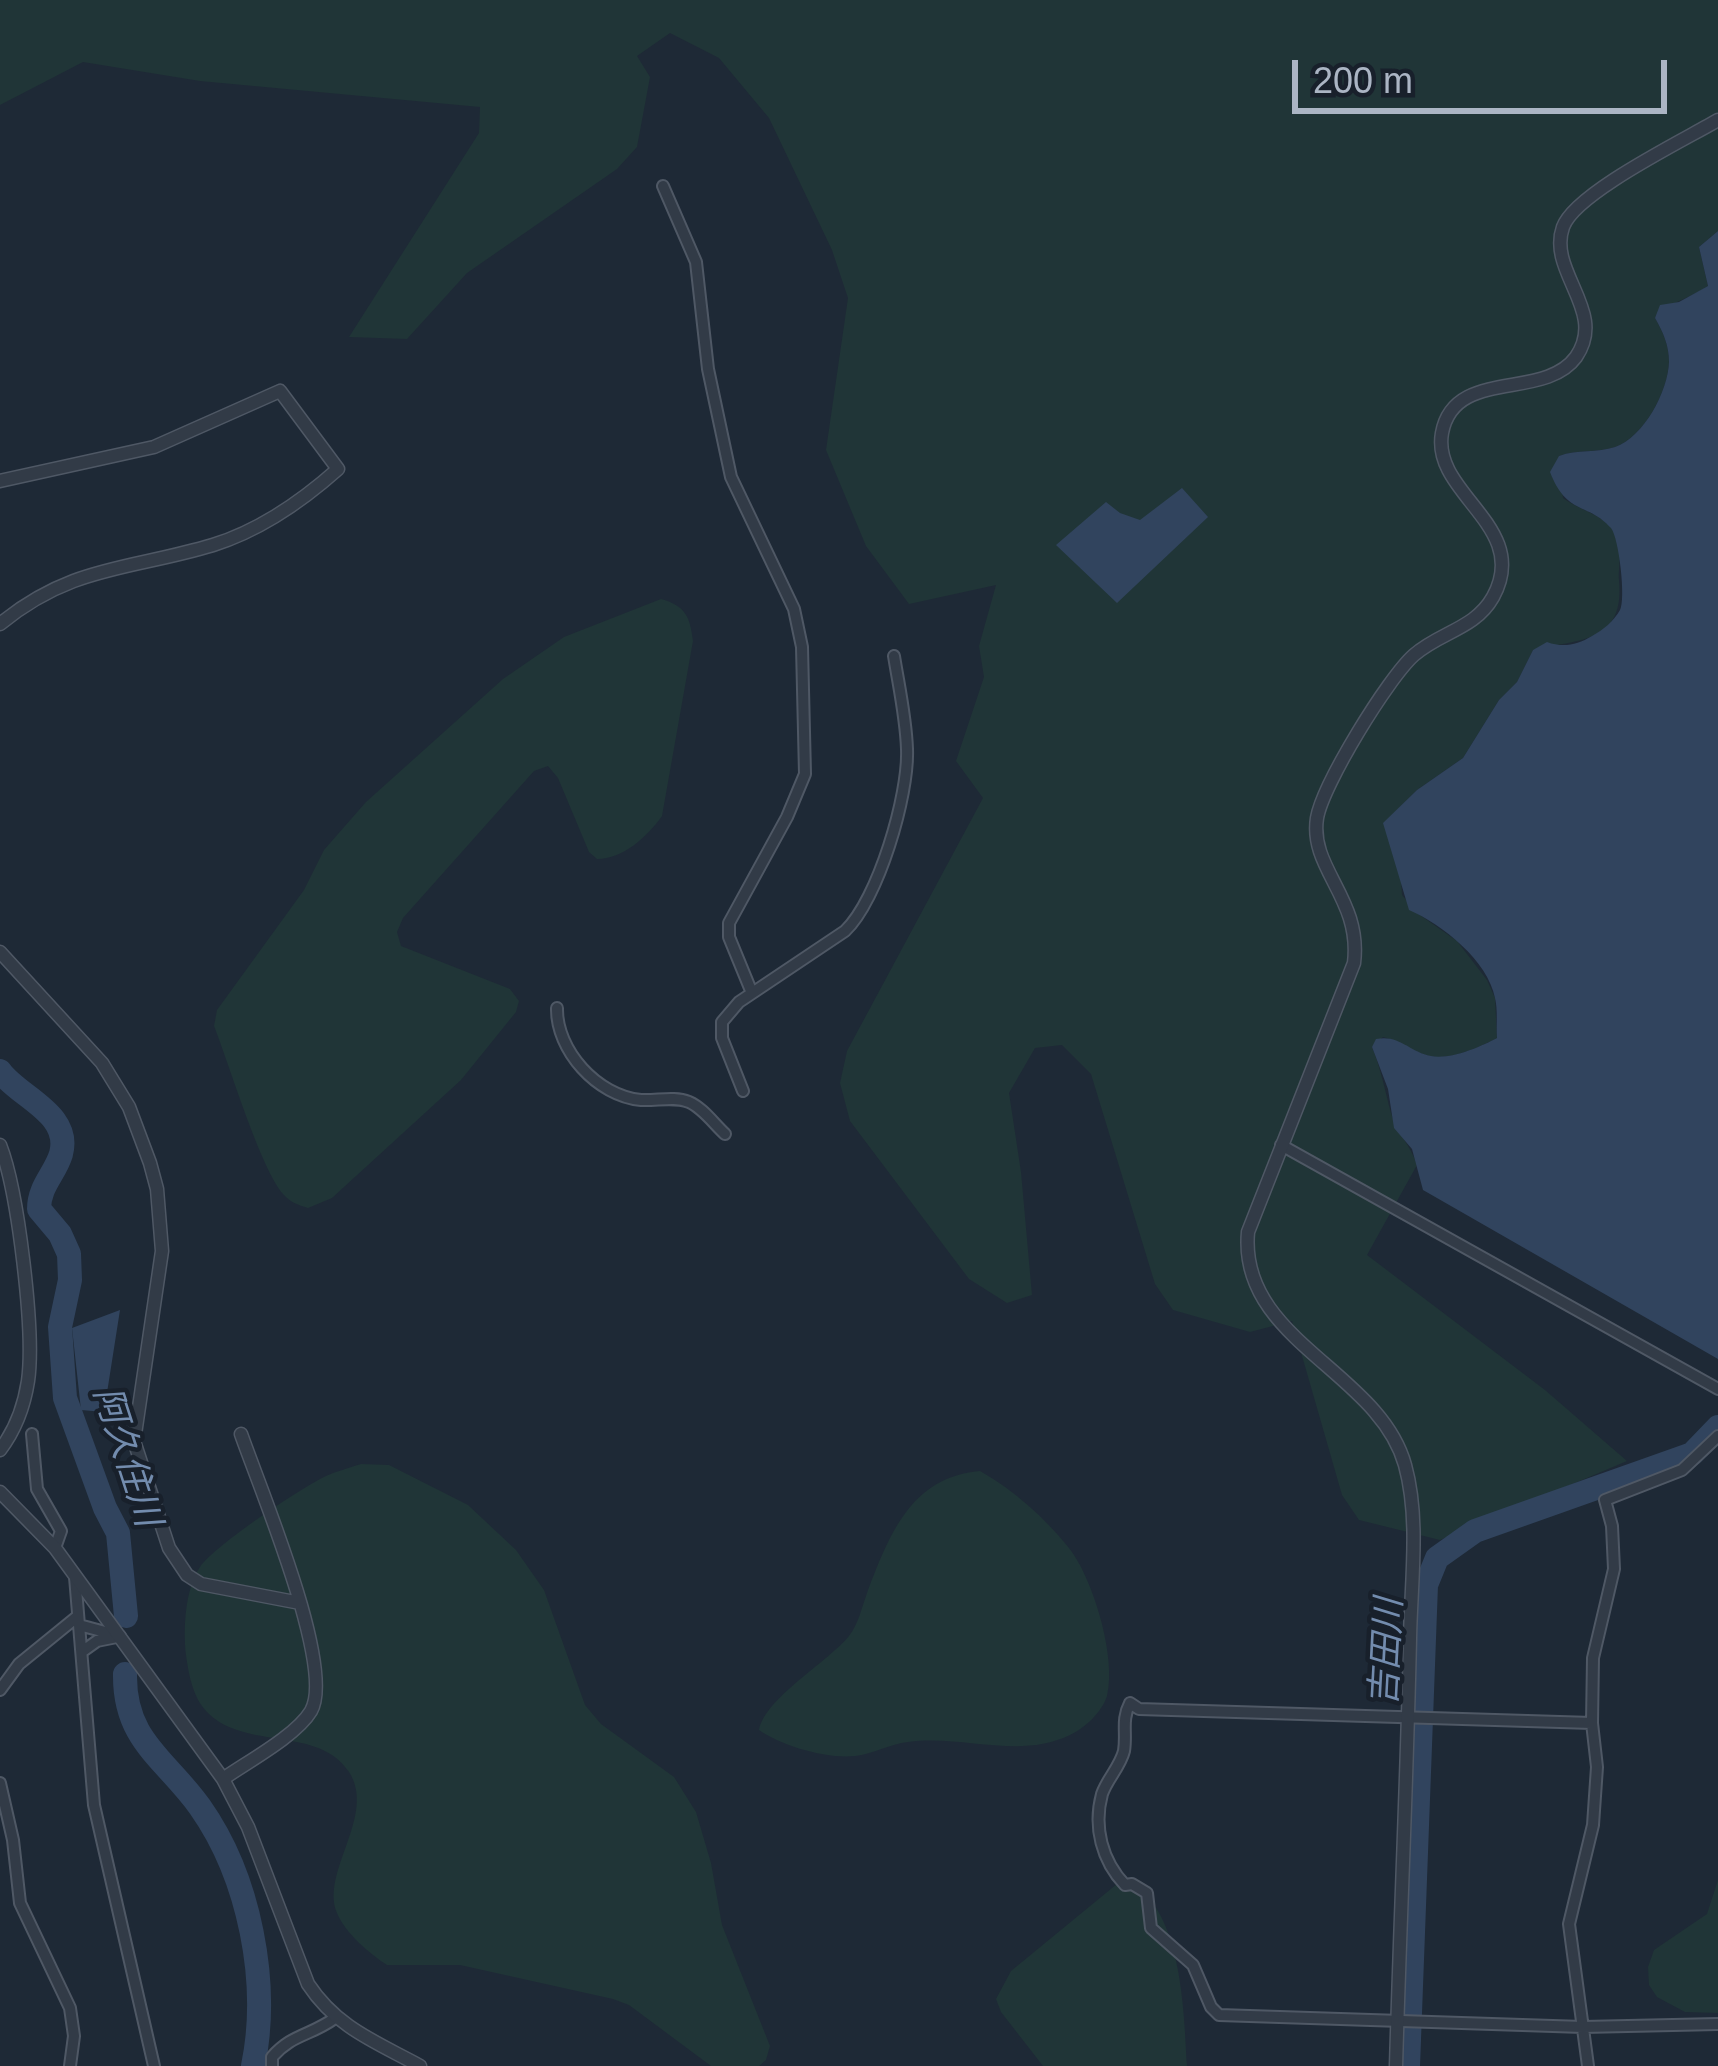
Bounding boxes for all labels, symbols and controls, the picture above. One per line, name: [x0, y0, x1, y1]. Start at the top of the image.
scale bar: [1298, 36, 1673, 110]
text: 200 m: [1313, 60, 1413, 101]
water label: 阿久住川: [83, 1382, 169, 1532]
water label: 吉田川: [1364, 1597, 1412, 1707]

